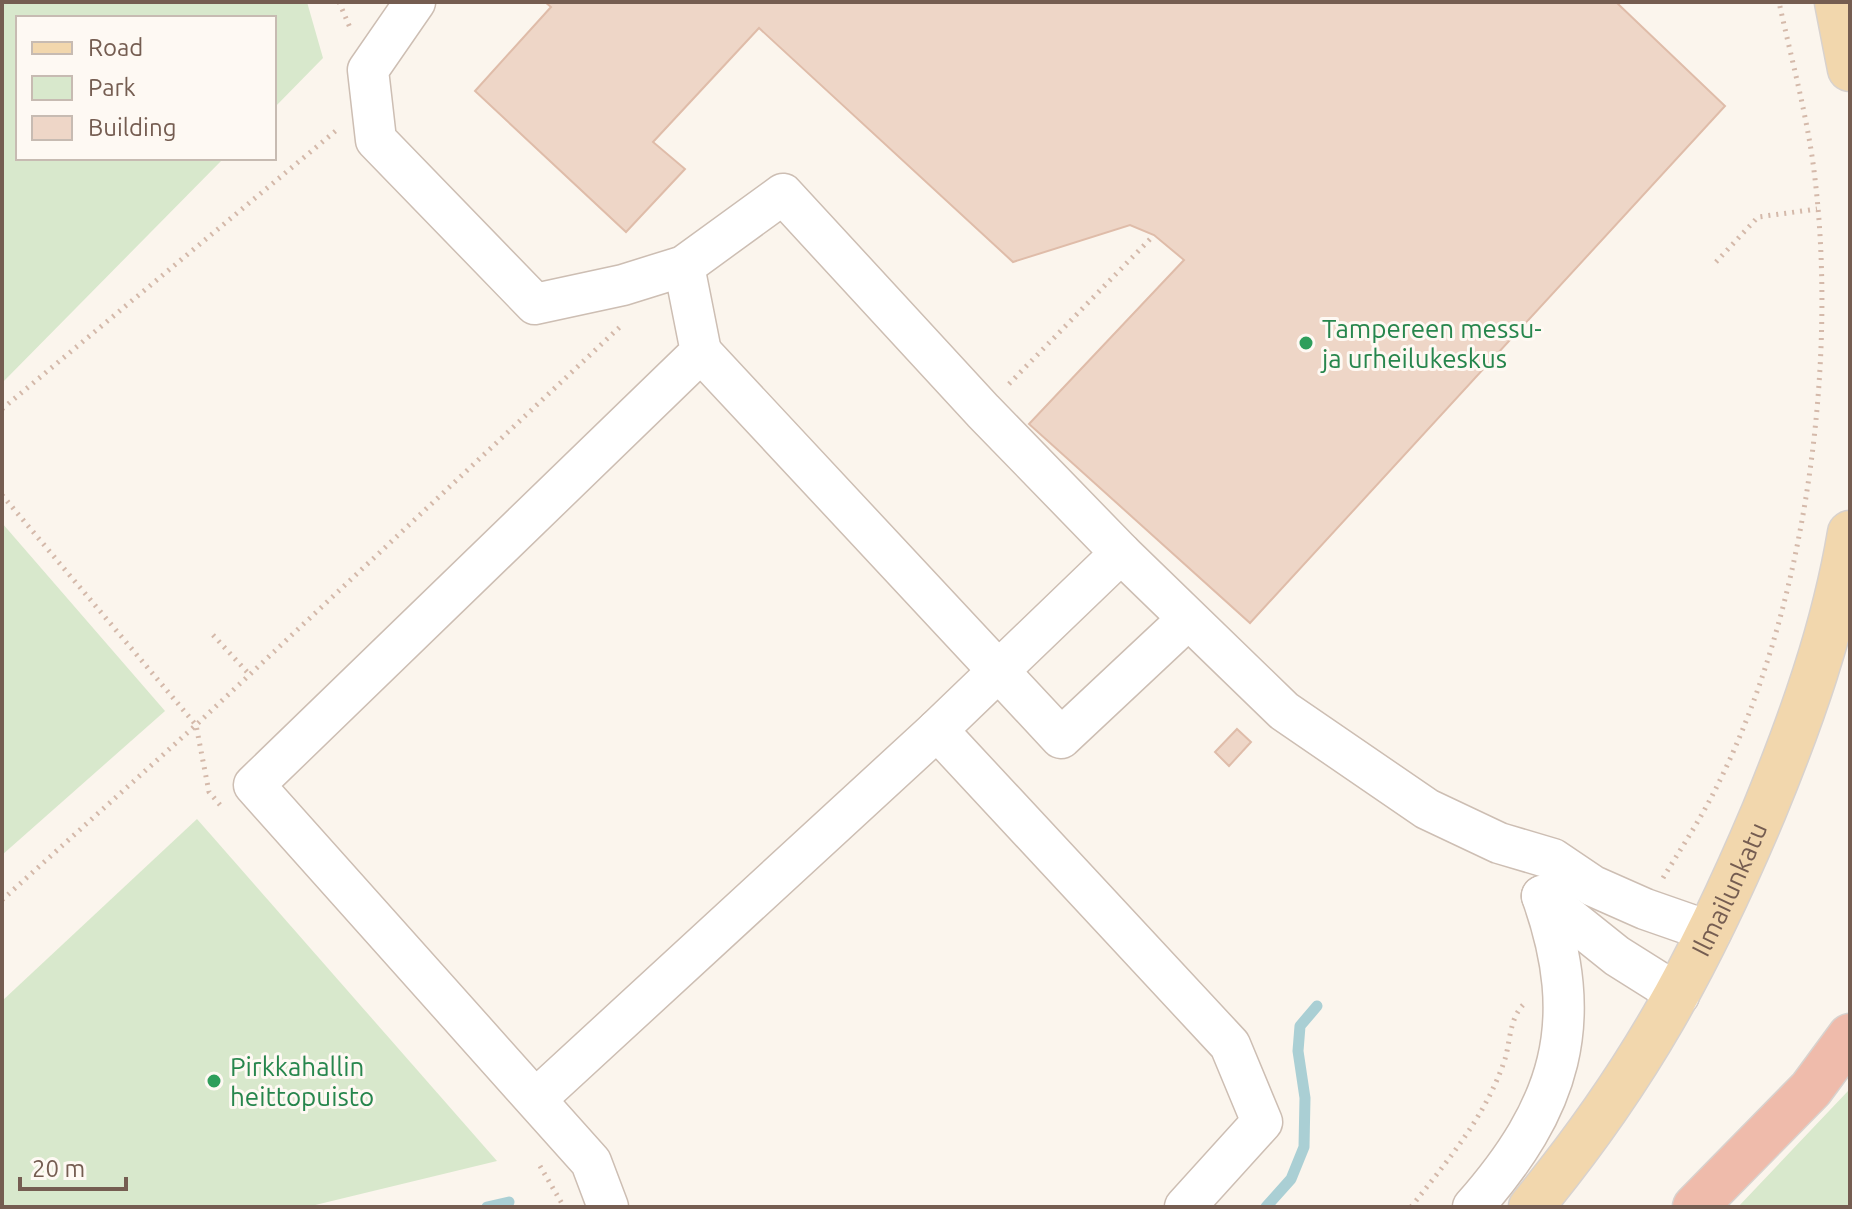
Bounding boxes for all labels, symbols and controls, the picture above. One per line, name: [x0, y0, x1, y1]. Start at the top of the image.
legend: [16, 16, 276, 160]
text: Road: [88, 34, 143, 61]
text: Park: [88, 74, 136, 101]
text: Building: [88, 114, 176, 141]
place label: Tampereen messu- ja urheilukeskus: [1320, 314, 1542, 373]
marker: Tampereen messu- ja urheilukeskus: [1297, 334, 1315, 352]
street label: Ilmailunkatu: [1685, 818, 1772, 960]
place label: Pirkkahallin heittopuisto: [230, 1052, 374, 1111]
marker: Pirkkahallin heittopuisto: [205, 1072, 223, 1090]
scale bar: [20, 1141, 126, 1191]
text: 20 m: [32, 1155, 85, 1182]

